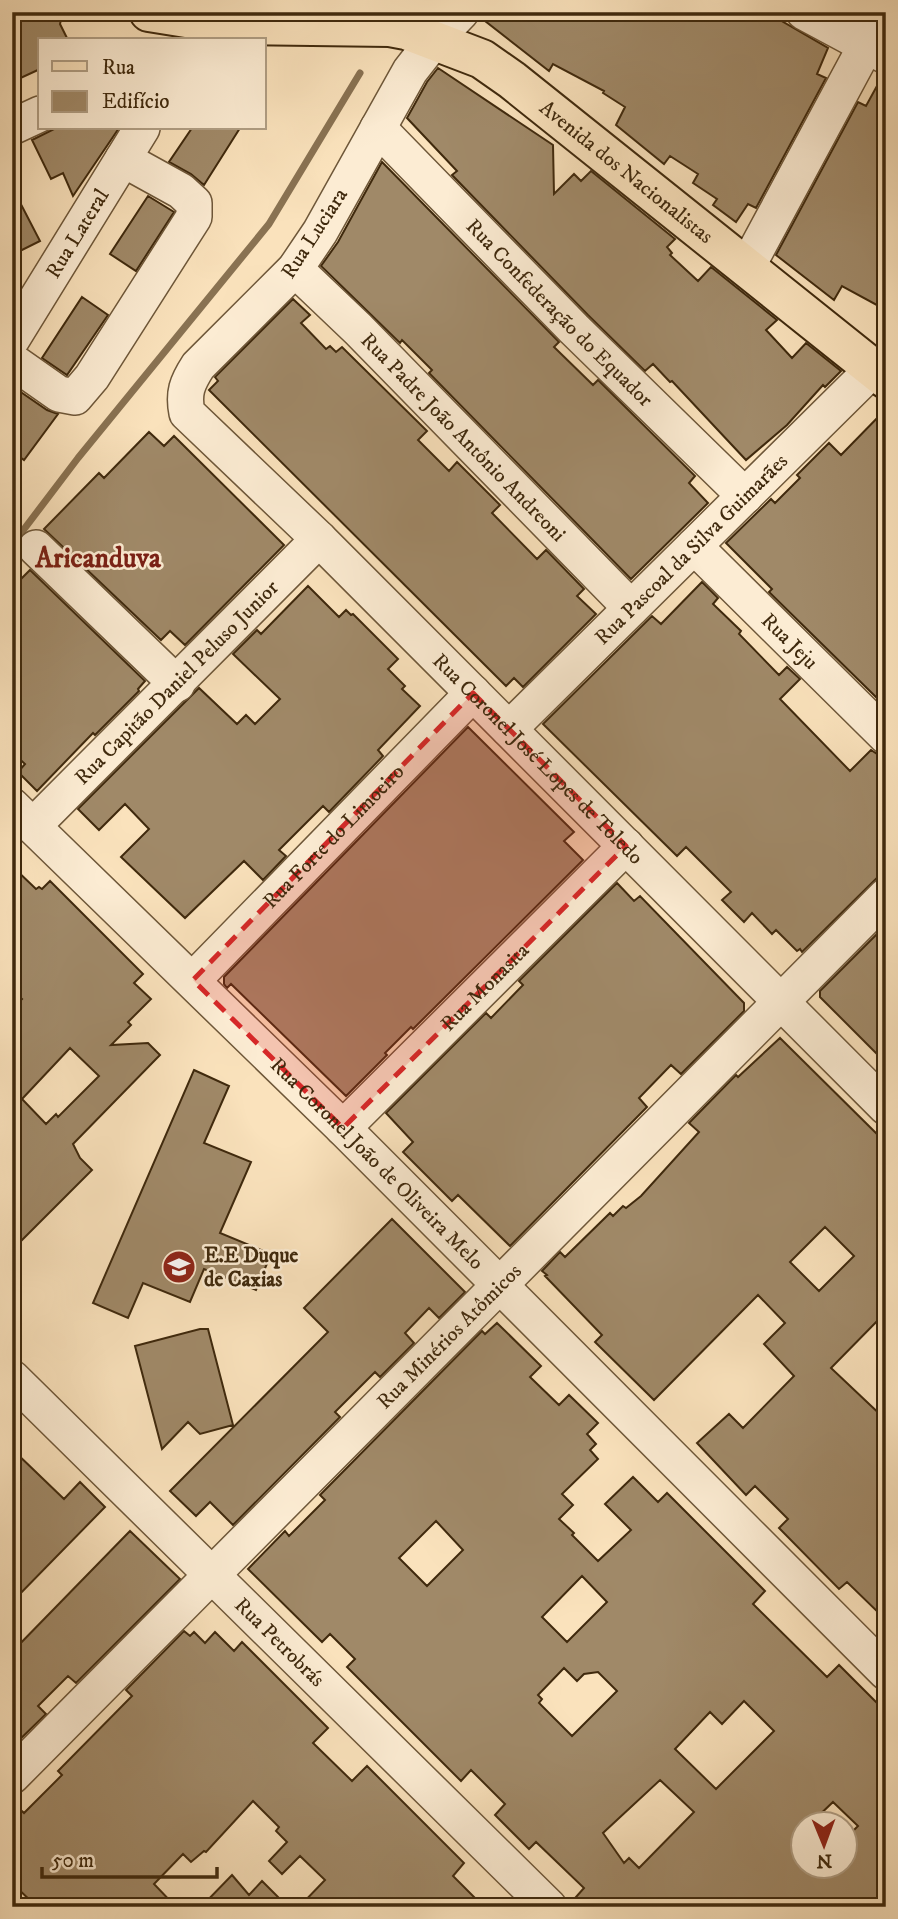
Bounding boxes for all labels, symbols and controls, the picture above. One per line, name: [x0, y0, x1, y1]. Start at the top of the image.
legend: [38, 38, 266, 130]
text: Rua: [102, 55, 135, 81]
text: Edifício: [102, 89, 170, 115]
street label: Avenida dos Nacionalistas: [534, 95, 718, 250]
street label: Rua Luciara: [276, 183, 354, 284]
street label: Rua Lateral: [41, 184, 116, 283]
street label: Rua Confederação do Equador: [460, 214, 658, 413]
street label: Rua Padre João Antônio Andreoni: [355, 328, 571, 548]
street label: Rua Pascoal da Silva Guimarães: [590, 449, 794, 651]
district label: Aricanduva: [34, 541, 162, 576]
street label: Rua Capitão Daniel Peluso Junior: [69, 575, 285, 791]
street label: Rua Jeju: [755, 608, 823, 675]
street label: Rua Coronel José Lopes de Toledo: [427, 648, 648, 870]
street label: Rua Forte do Limoeiro: [258, 759, 410, 914]
street label: Rua Monasita: [436, 938, 535, 1037]
street label: Rua Coronel João de Oliveira Melo: [264, 1052, 489, 1276]
place label: E.E Duque de Caxias: [204, 1243, 299, 1293]
school or university icon: E.E Duque de Caxias: [160, 1248, 198, 1286]
street label: Rua Minérios Atômicos: [372, 1259, 527, 1415]
street label: Rua Petrobrás: [229, 1592, 330, 1693]
north arrow: [790, 1811, 860, 1881]
scale bar: [42, 1835, 217, 1879]
text: 50 m: [52, 1848, 94, 1874]
text: N: [816, 1849, 832, 1872]

